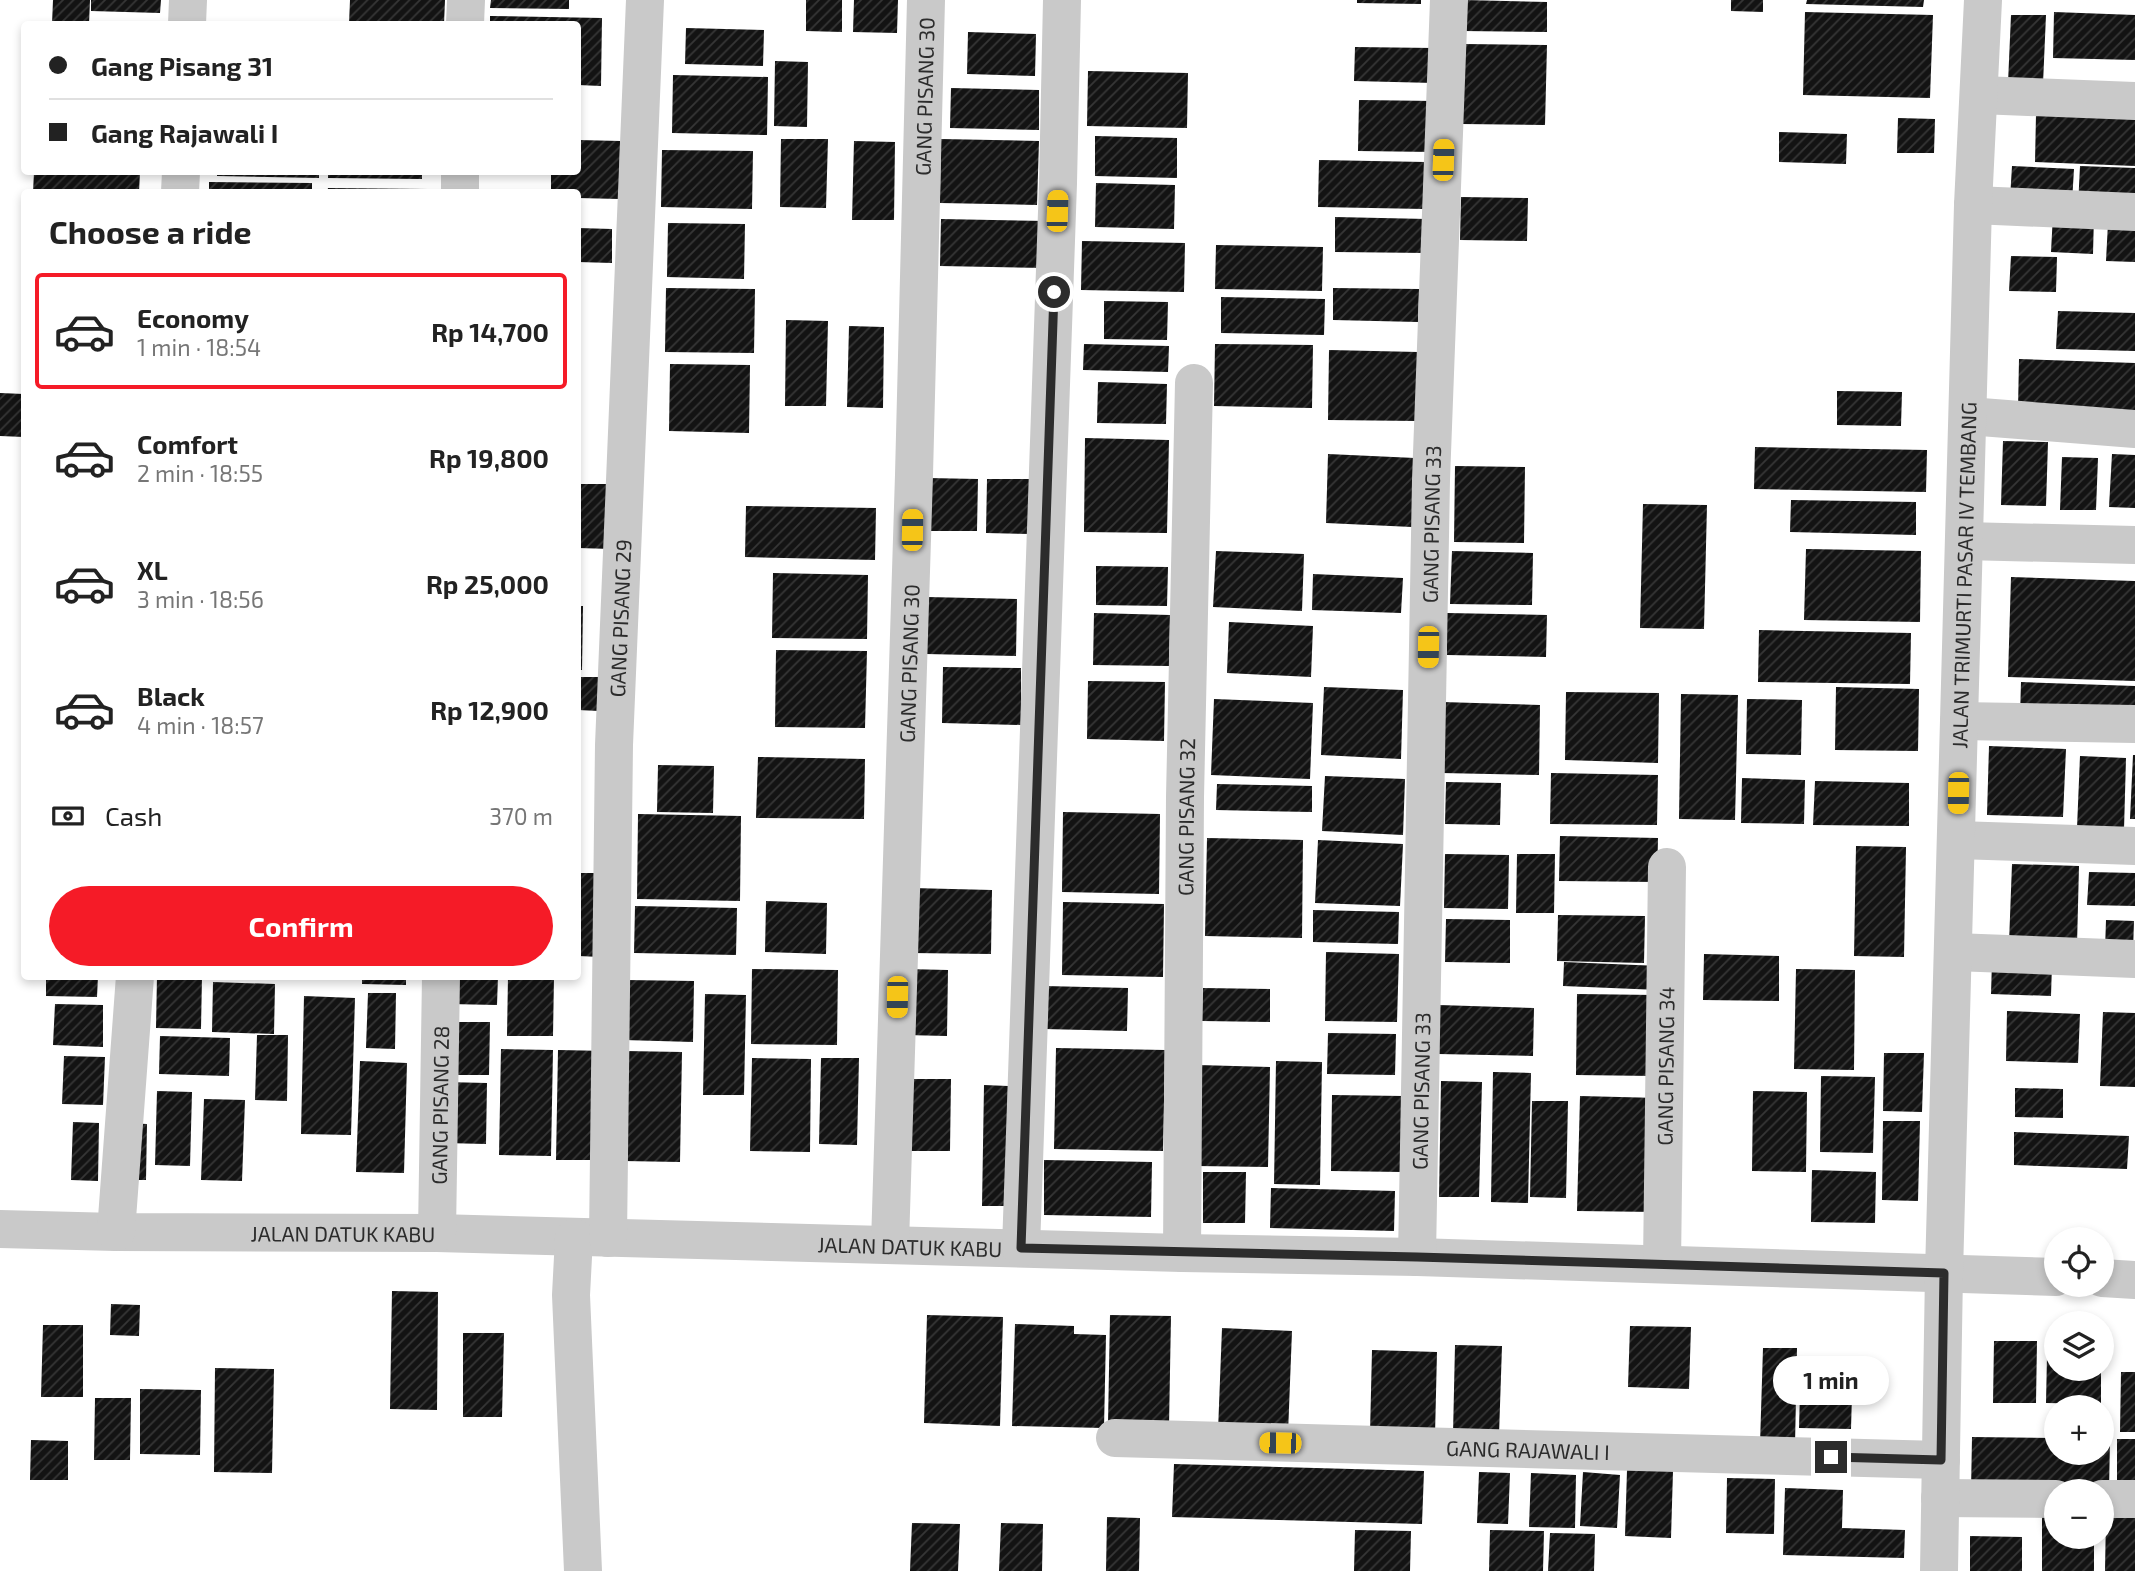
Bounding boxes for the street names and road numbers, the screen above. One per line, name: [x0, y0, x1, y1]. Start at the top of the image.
street label: GANG PISANG 30: [909, 17, 938, 176]
street label: JALAN TRIMURTI PASAR IV TEMBANG: [1946, 401, 1980, 749]
street label: GANG PISANG 33: [1416, 445, 1445, 603]
street label: GANG PISANG 29: [603, 539, 635, 698]
street label: GANG PISANG 30: [893, 584, 923, 743]
street label: GANG PISANG 32: [1172, 738, 1199, 896]
street label: GANG PISANG 34: [1651, 986, 1678, 1146]
street label: GANG PISANG 33: [1406, 1012, 1434, 1170]
street label: GANG PISANG 28: [425, 1025, 453, 1185]
street label: JALAN DATUK KABU: [250, 1220, 435, 1245]
street label: JALAN DATUK KABU: [817, 1231, 1003, 1261]
street label: GANG RAJAWALI I: [1446, 1434, 1610, 1464]

